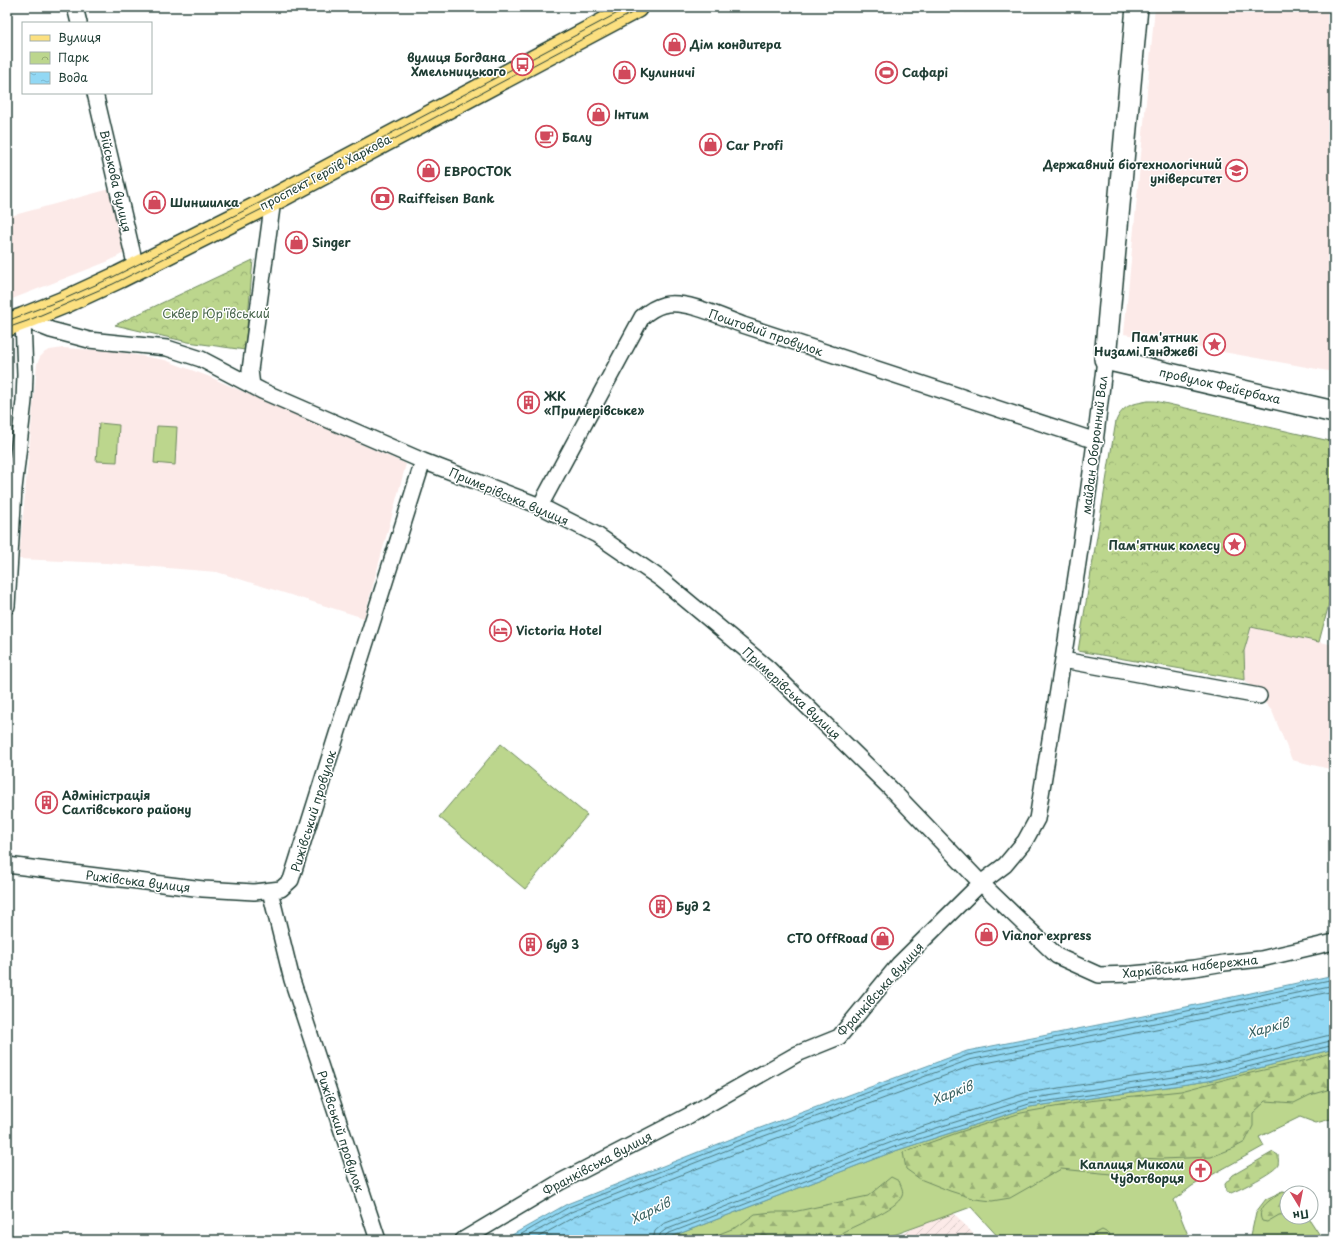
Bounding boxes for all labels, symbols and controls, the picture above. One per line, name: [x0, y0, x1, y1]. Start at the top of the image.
legend: [22, 22, 152, 94]
text: Вулиця: [58, 28, 101, 46]
shop icon: Дім кондитера: [662, 31, 688, 57]
place label: Дім кондитера: [689, 35, 782, 53]
text: Парк: [58, 48, 90, 66]
place label: вулиця Богдана Хмельницького: [407, 48, 507, 80]
bus stop icon: вулиця Богдана Хмельницького: [509, 51, 535, 77]
shop icon: Кулиничі: [611, 59, 637, 85]
sports icon: Сафарі: [873, 59, 899, 85]
place label: Кулиничі: [640, 63, 695, 81]
place label: Сафарі: [902, 63, 949, 81]
text: Вода: [58, 68, 88, 86]
shop icon: Інтим: [586, 101, 612, 127]
place label: Інтим: [614, 105, 649, 123]
cafe icon: Балу: [534, 124, 560, 150]
street label: Військова вулиця: [96, 128, 136, 234]
place label: Балу: [562, 128, 592, 146]
street label: проспект Героїв Харкова: [256, 129, 394, 214]
shop icon: Car Profi: [697, 132, 723, 158]
place label: Car Profi: [726, 136, 783, 154]
place label: Державний біотехнологічний університет: [1042, 155, 1223, 187]
shop icon: ЕВРОСТОК: [415, 158, 441, 184]
school or university icon: Державний біотехнологічний університет: [1224, 158, 1250, 184]
place label: ЕВРОСТОК: [444, 162, 512, 180]
bank icon: Raiffeisen Bank: [369, 185, 395, 211]
shop icon: Шиншилка: [141, 189, 167, 215]
place label: Raiffeisen Bank: [398, 189, 495, 207]
place label: Шиншилка: [170, 193, 239, 211]
shop icon: Singer: [283, 229, 309, 255]
place label: Singer: [312, 233, 351, 251]
park label: Сквер Юр'ївський: [162, 304, 270, 322]
street label: Поштовий провулок: [706, 304, 826, 360]
place label: Пам'ятник Низамі Гянджеві: [1094, 328, 1199, 360]
place icon: Пам'ятник Низамі Гянджеві: [1201, 331, 1227, 357]
street label: провулок Фейєрбаха: [1157, 362, 1283, 408]
street label: майдан Оборонний Вал: [1077, 375, 1111, 515]
place label: ЖК «Примерівське»: [543, 387, 644, 419]
building icon: ЖК «Примерівське»: [515, 390, 541, 416]
street label: Примерівська вулиця: [446, 463, 572, 529]
place icon: Пам'ятник колесу: [1222, 532, 1248, 558]
place label: Пам'ятник колесу: [1109, 536, 1220, 554]
hotel icon: Victoria Hotel: [488, 617, 514, 643]
place label: Victoria Hotel: [516, 621, 602, 639]
street label: Примерівська вулиця: [739, 643, 845, 743]
street label: Рижівський провулок: [286, 747, 340, 874]
place label: Адміністрація Салтівського району: [62, 786, 192, 818]
building icon: Адміністрація Салтівського району: [33, 789, 59, 815]
street label: Рижівська вулиця: [85, 866, 191, 896]
building icon: Буд 2: [648, 893, 674, 919]
place label: Буд 2: [676, 897, 711, 915]
shop icon: Vianor express: [973, 922, 999, 948]
shop icon: СТО OffRoad: [870, 925, 896, 951]
place label: Vianor express: [1002, 926, 1091, 944]
place label: СТО OffRoad: [787, 929, 868, 947]
building icon: буд 3: [517, 931, 543, 957]
place label: буд 3: [546, 935, 579, 953]
street label: Франківська вулиця: [833, 938, 927, 1040]
street label: Харківська набережна: [1121, 950, 1259, 982]
water label: Харків: [1245, 1012, 1293, 1042]
street label: Рижівський провулок: [313, 1068, 369, 1195]
water label: Харків: [929, 1075, 977, 1108]
street label: Франківська вулиця: [539, 1127, 655, 1199]
place label: Каплиця Миколи Чудотворця: [1080, 1155, 1184, 1187]
church icon: Каплиця Миколи Чудотворця: [1187, 1158, 1213, 1184]
north arrow: [1279, 1185, 1319, 1225]
water label: Харків: [627, 1191, 675, 1228]
text: Пн: [1291, 1206, 1310, 1225]

